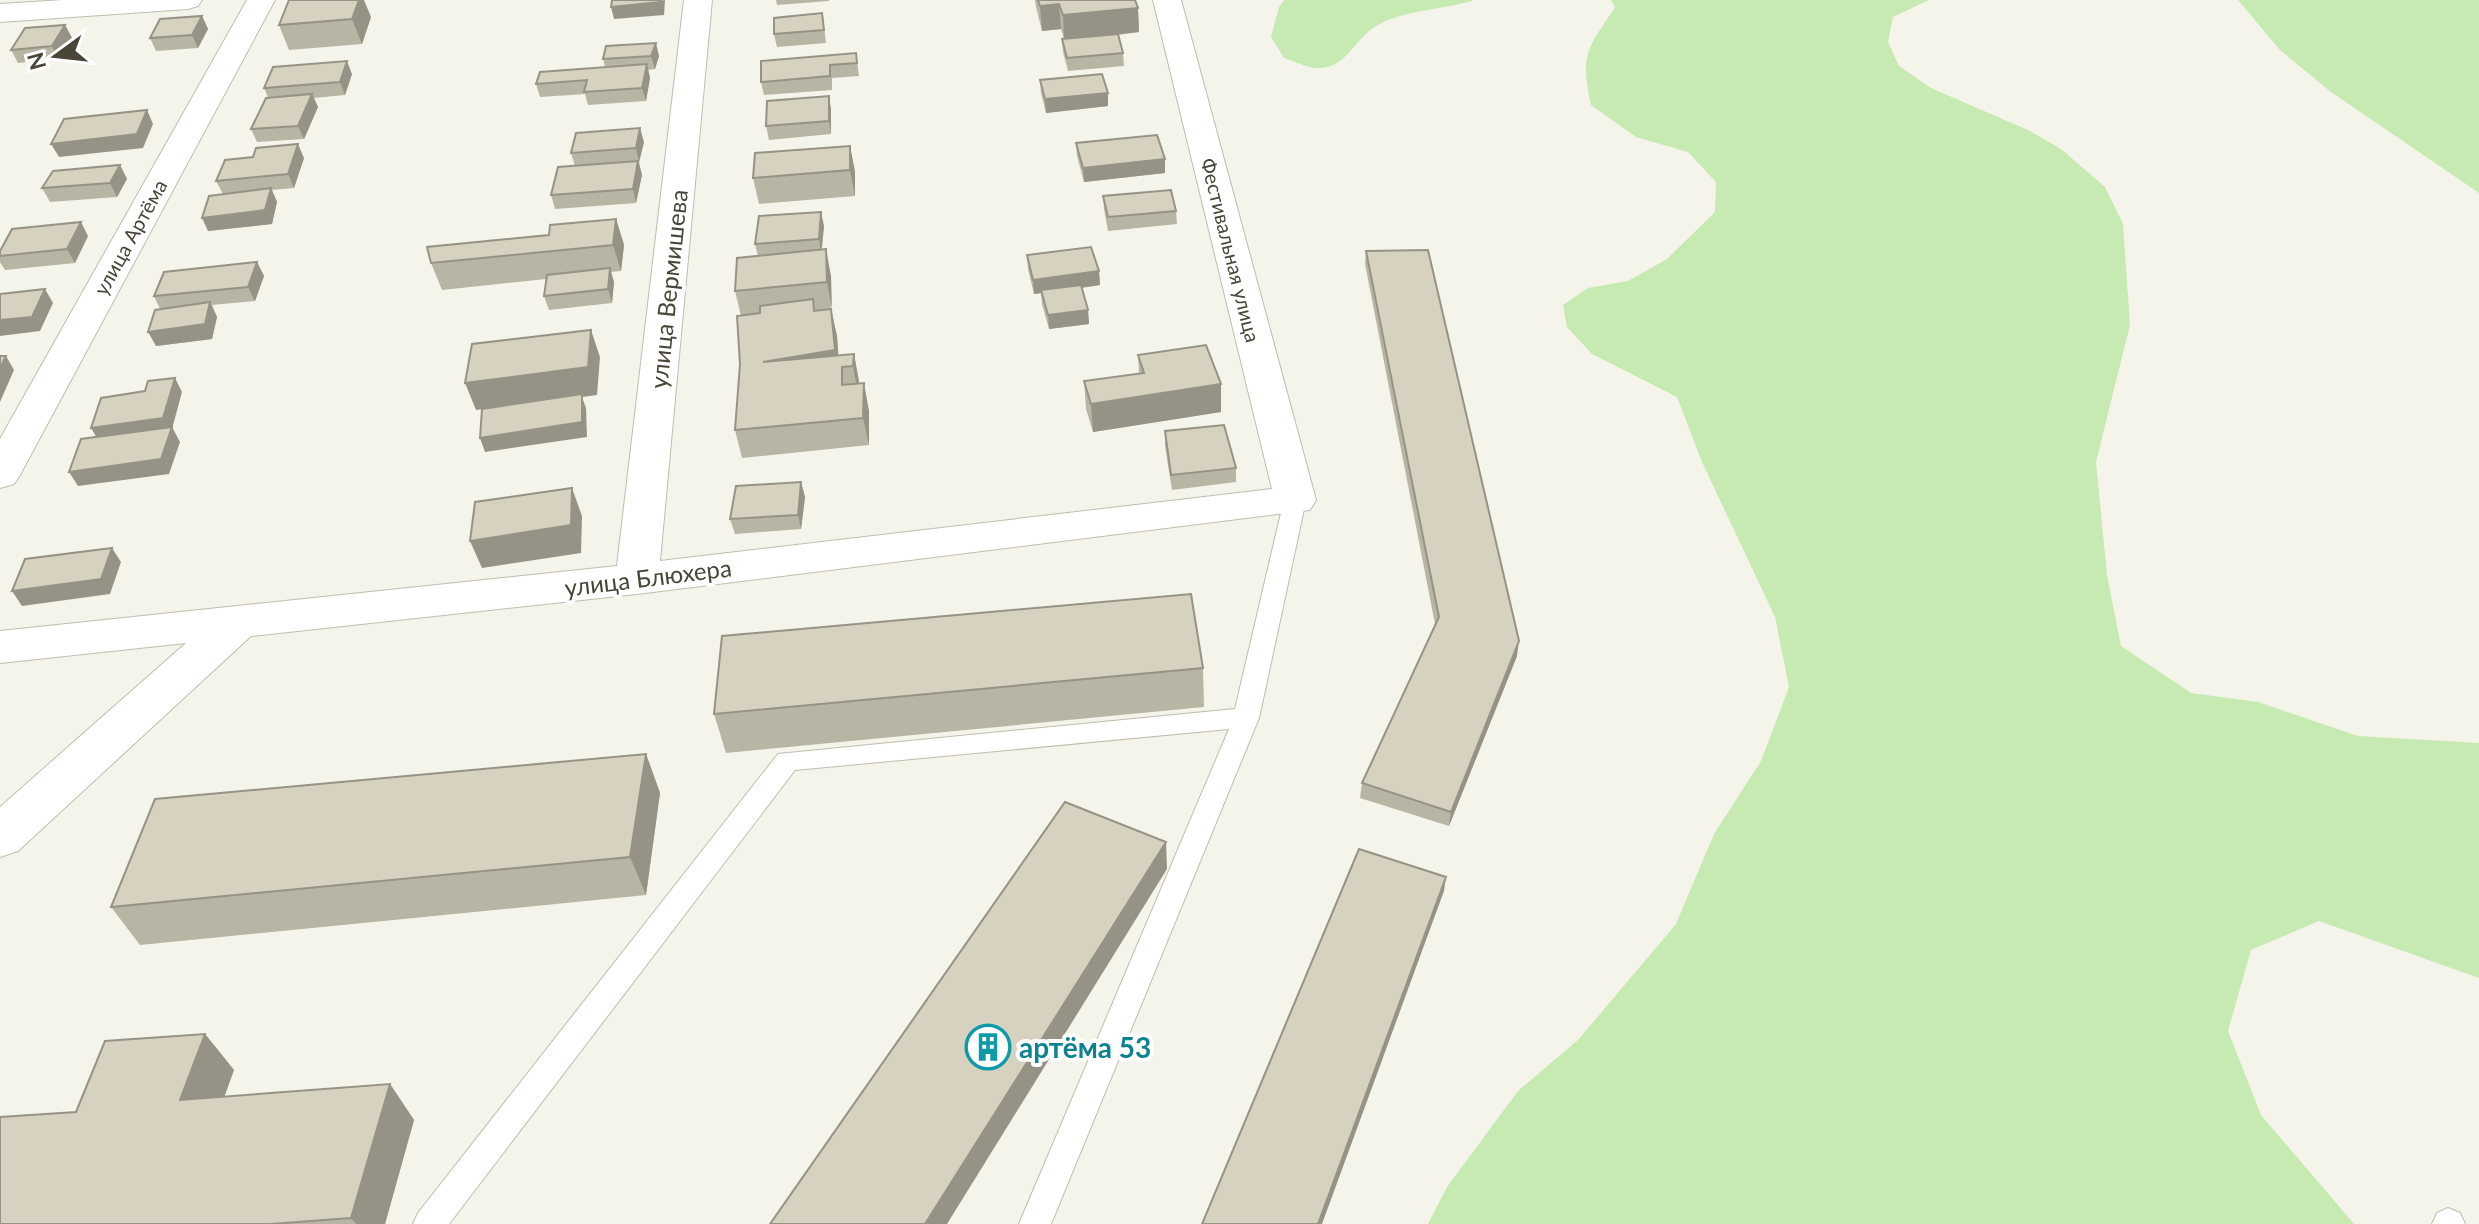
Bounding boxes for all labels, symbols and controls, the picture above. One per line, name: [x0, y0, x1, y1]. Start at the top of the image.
north arrow: [16, 16, 96, 96]
text: N: [21, 50, 51, 73]
street label: Фестивальная улица: [1196, 155, 1266, 345]
street label: улица Артёма: [88, 175, 172, 299]
street label: улица Вермишева: [643, 188, 693, 390]
street label: улица Блюхера: [563, 552, 733, 602]
building icon: артёма 53: [964, 1023, 1012, 1071]
place label: артёма 53: [1019, 1030, 1151, 1064]

